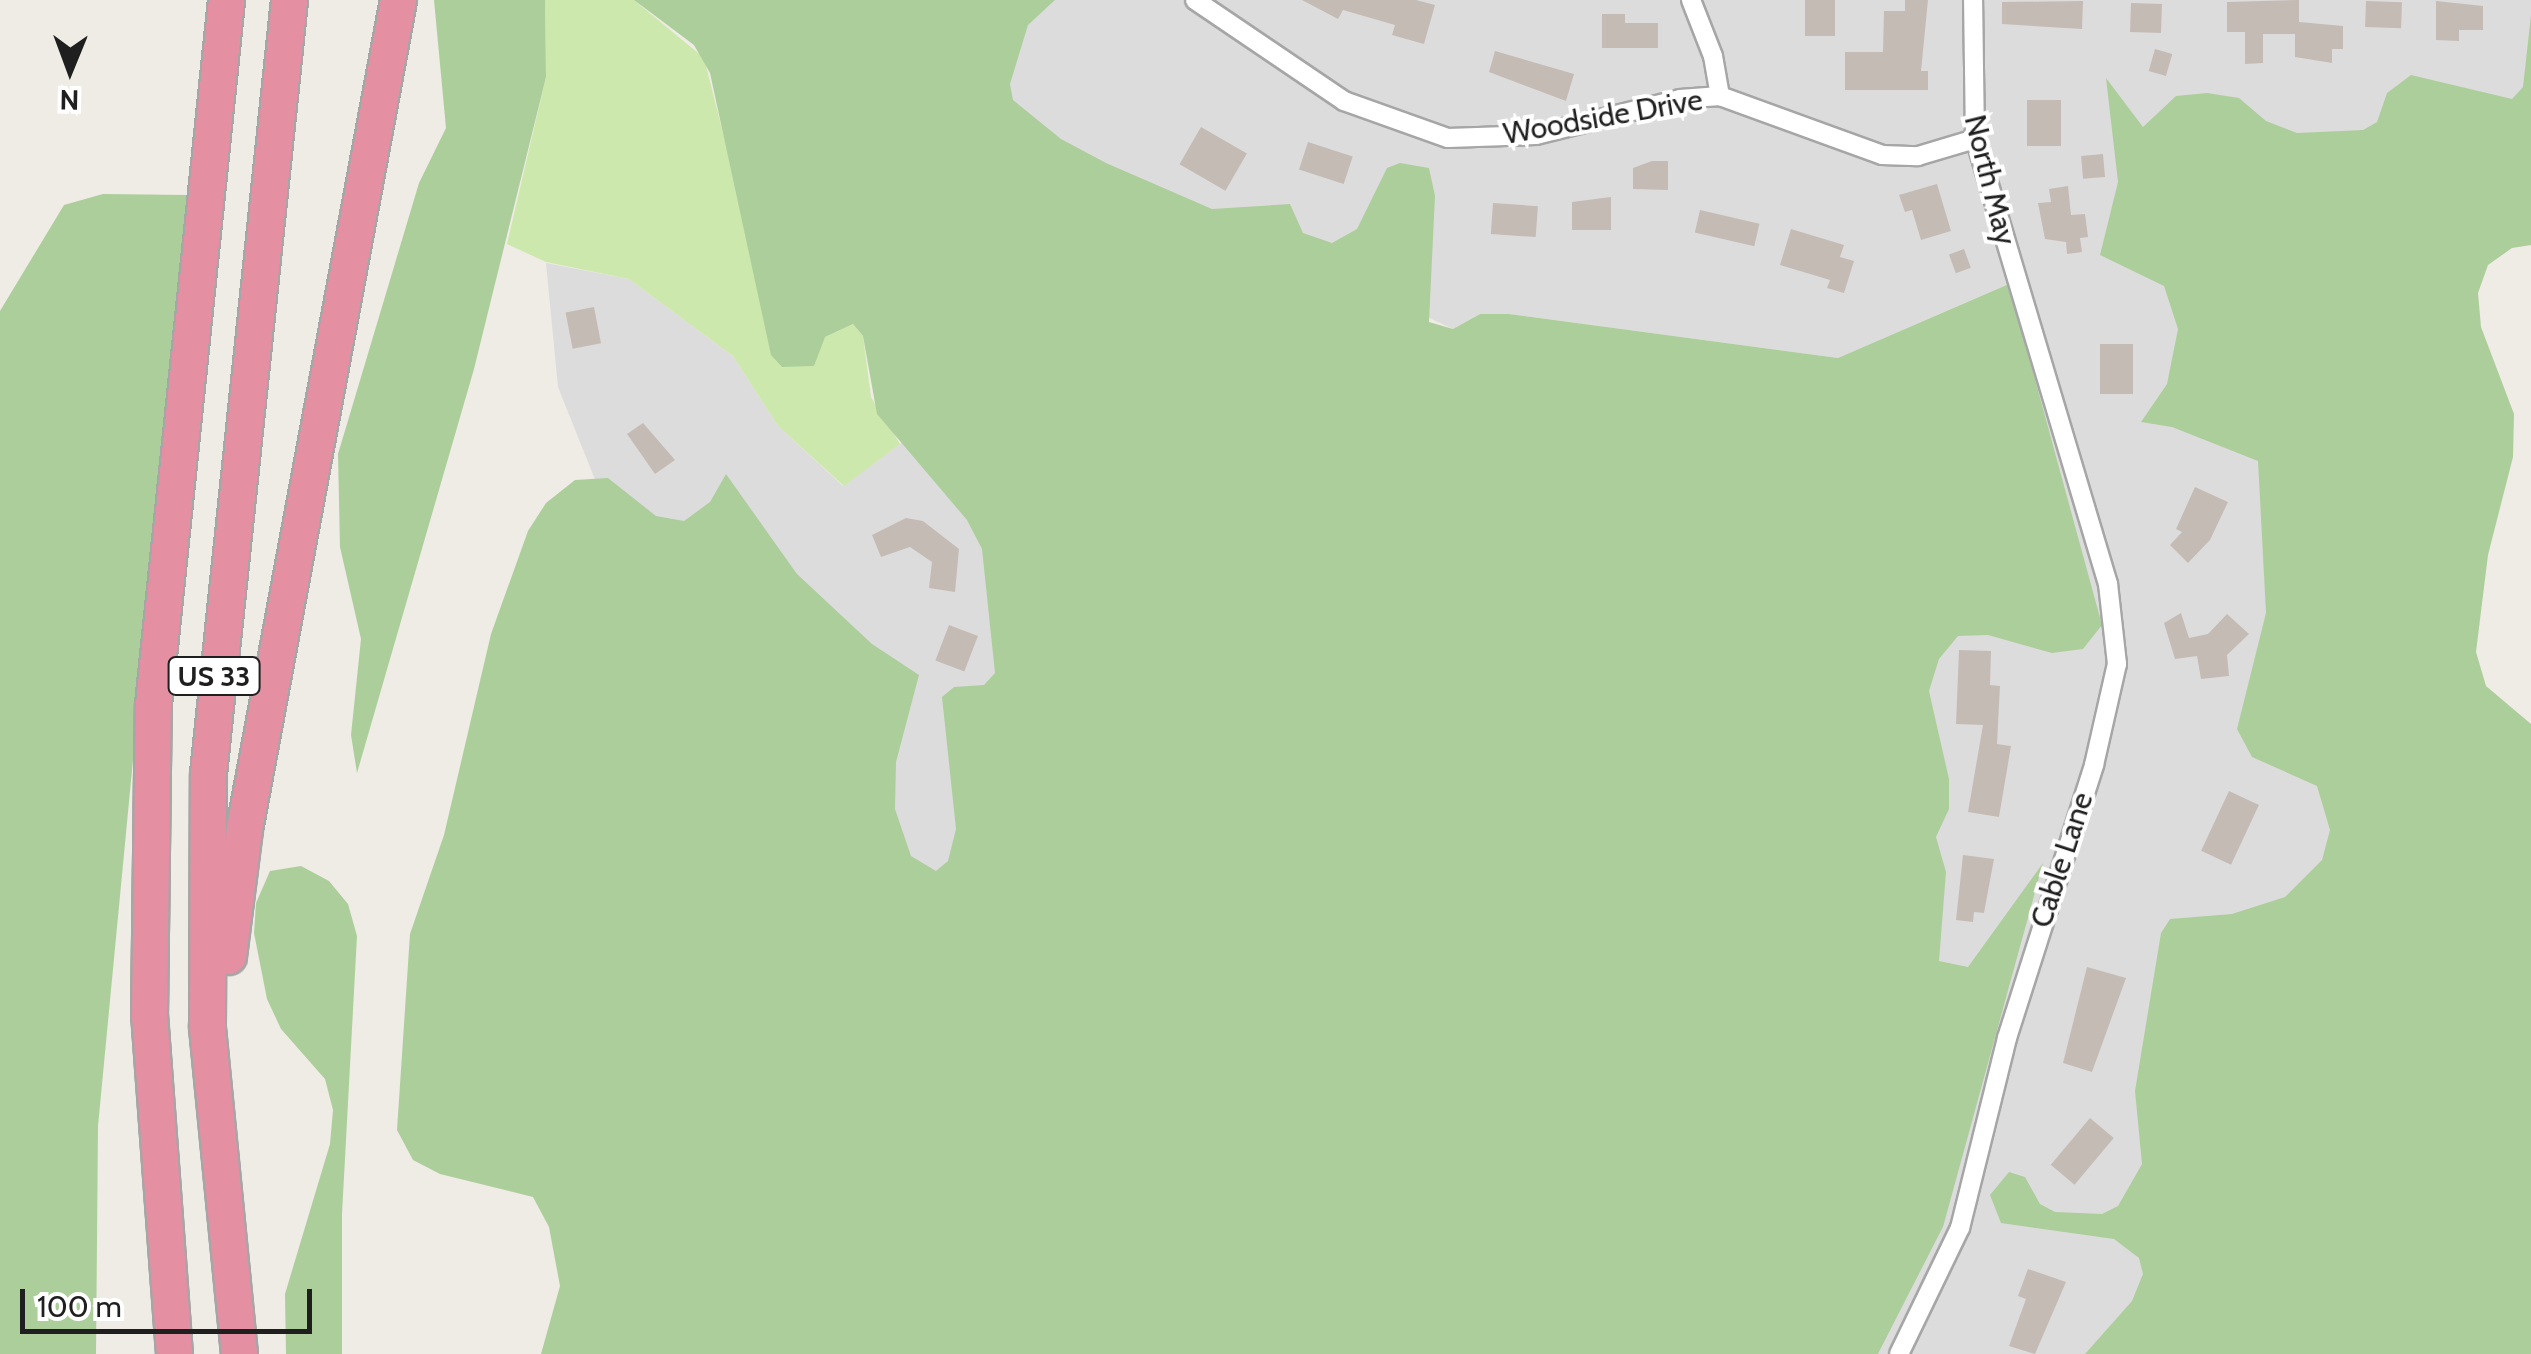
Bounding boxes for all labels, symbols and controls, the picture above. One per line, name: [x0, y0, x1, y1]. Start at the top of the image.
north arrow: [20, 20, 120, 120]
street label: Woodside Drive: [1501, 82, 1705, 152]
text: N: [59, 83, 80, 117]
street label: North May: [1956, 111, 2024, 249]
road number: US 33: [166, 653, 262, 699]
street label: Cable Lane: [2023, 788, 2101, 932]
scale bar: [25, 1269, 318, 1331]
text: 100 m: [37, 1288, 122, 1325]

